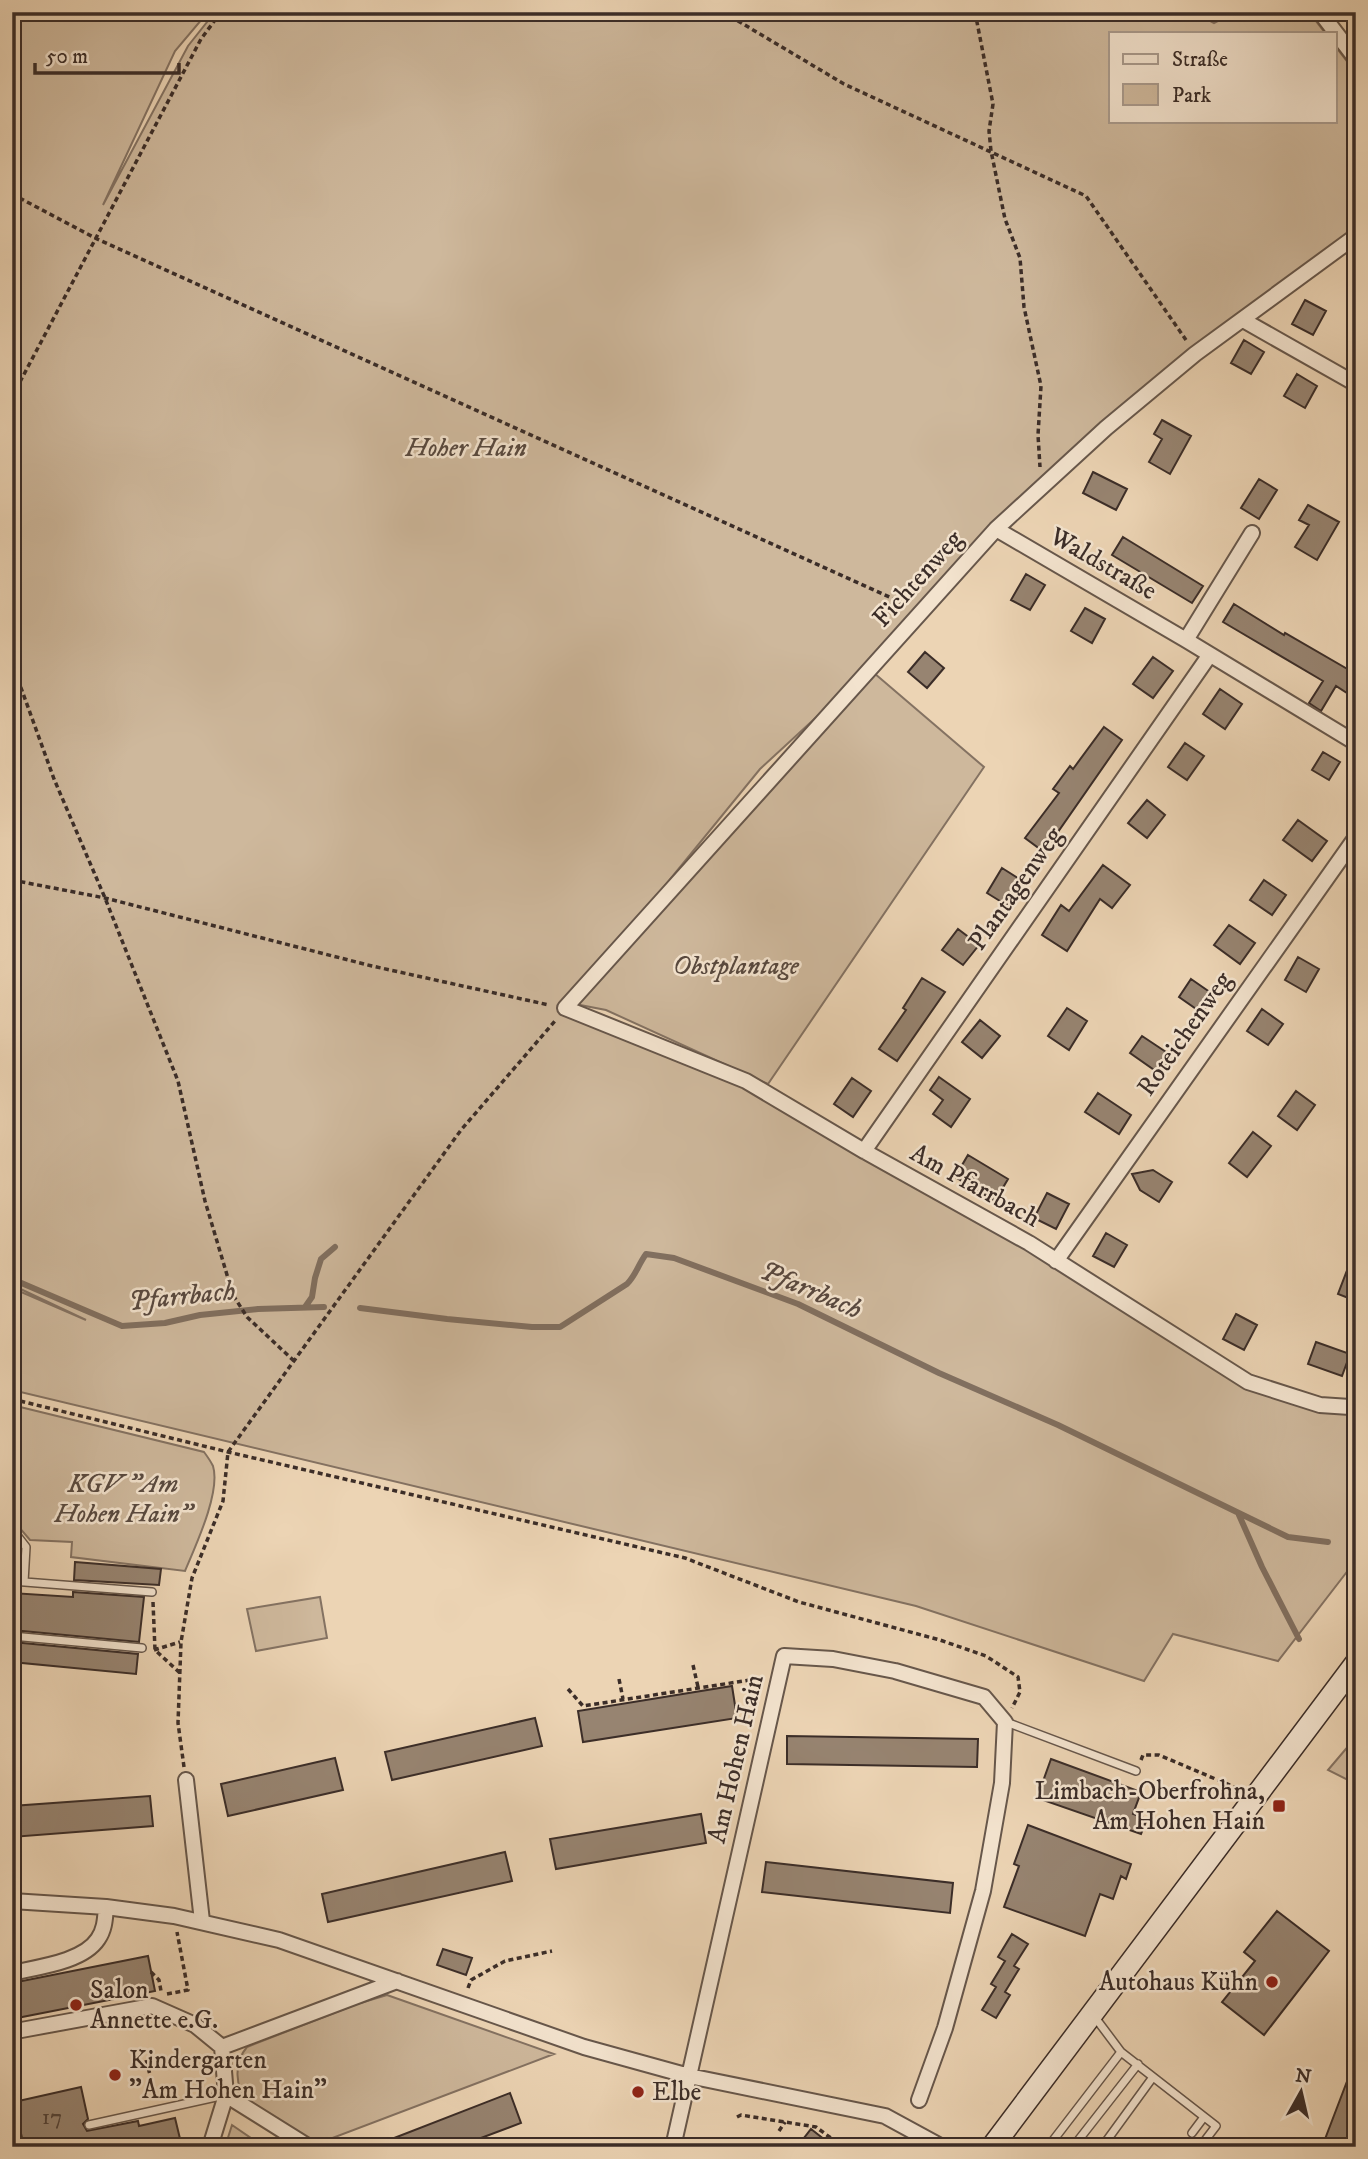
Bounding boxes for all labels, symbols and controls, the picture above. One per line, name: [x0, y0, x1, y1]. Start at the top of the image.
scale bar: [35, 32, 178, 76]
legend: [1109, 32, 1336, 122]
text: 50 m: [46, 44, 88, 70]
text: Straße: [1172, 47, 1228, 73]
text: Park: [1172, 83, 1212, 109]
park label: Hoher Hain: [404, 432, 527, 465]
street label: Waldstraße: [1043, 520, 1162, 608]
street label: Fichtenweg: [866, 523, 971, 635]
street label: Plantagenweg: [961, 820, 1071, 957]
park label: Obstplantage: [673, 950, 800, 983]
street label: Roteichenweg: [1130, 965, 1240, 1103]
street label: Am Pfarrbach: [904, 1137, 1046, 1235]
water label: Pfarrbach: [755, 1253, 867, 1327]
water label: Pfarrbach: [127, 1273, 237, 1319]
park label: KGV "Am Hohen Hain": [53, 1468, 195, 1531]
street label: Am Hohen Hain: [701, 1671, 772, 1847]
place label: Limbach-Oberfrohna, Am Hohen Hain: [1035, 1775, 1265, 1838]
marker: Limbach-Oberfrohna, Am Hohen Hain: [1271, 1798, 1287, 1814]
place label: Autohaus Kühn: [1099, 1966, 1258, 1999]
place label: Salon Annette e.G.: [90, 1974, 218, 2037]
marker: Autohaus Kühn: [1264, 1974, 1280, 1990]
marker: Salon Annette e.G.: [68, 1997, 84, 2013]
place label: Kindergarten "Am Hohen Hain": [129, 2044, 327, 2107]
north arrow: [1266, 2058, 1336, 2128]
text: N: [1294, 2064, 1313, 2089]
marker: Kindergarten "Am Hohen Hain": [107, 2067, 123, 2083]
place label: Elbe: [652, 2076, 701, 2109]
marker: Elbe: [630, 2084, 646, 2100]
house number: 17: [42, 2103, 62, 2132]

